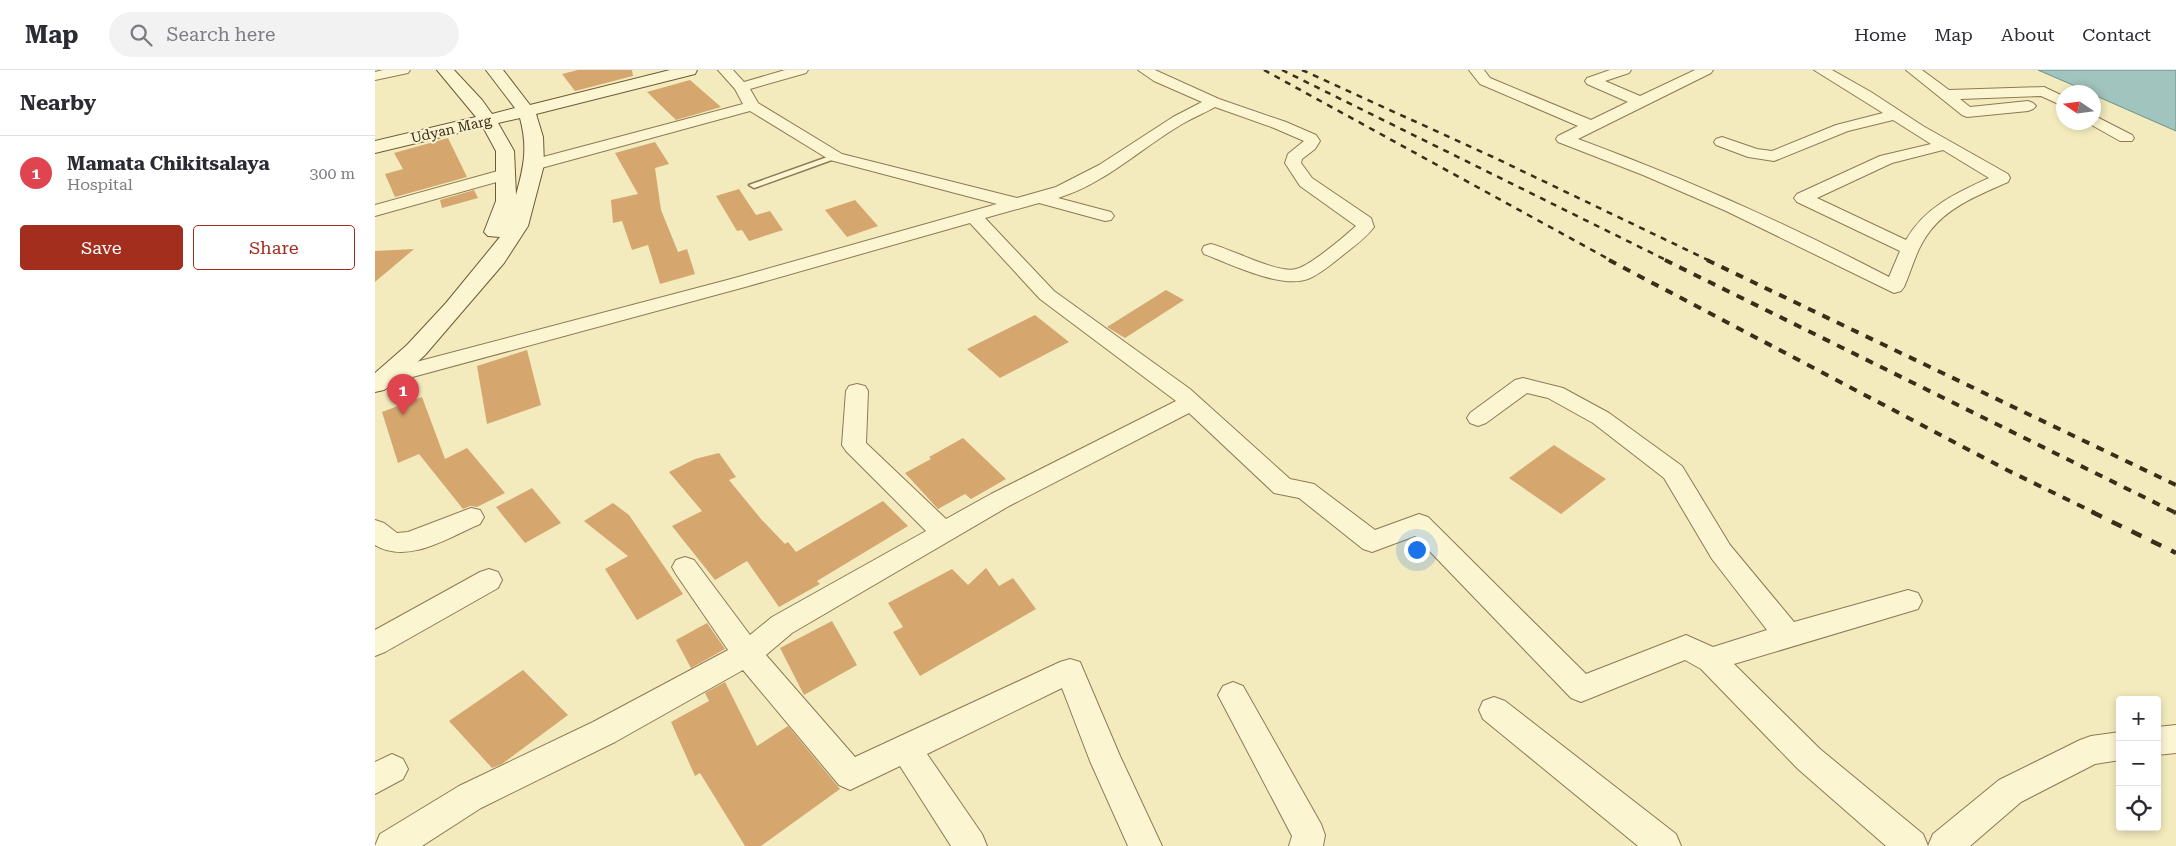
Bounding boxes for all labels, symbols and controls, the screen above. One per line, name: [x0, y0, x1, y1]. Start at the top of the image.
search box: [109, 12, 459, 57]
text: Map: [25, 21, 79, 49]
icon: search: [127, 21, 155, 49]
text: Search here: [167, 23, 275, 46]
text: Home: [1854, 24, 1906, 45]
text: Map: [1934, 24, 1973, 45]
text: About: [2001, 24, 2054, 45]
text: Contact: [2082, 24, 2151, 45]
north arrow: [2056, 85, 2101, 130]
text: Nearby: [20, 91, 96, 115]
street label: Udyan Marg: [409, 112, 493, 146]
text: Mamata Chikitsalaya: [67, 152, 270, 175]
text: 1: [32, 164, 40, 183]
text: 300 m: [309, 164, 355, 183]
text: Hospital: [67, 175, 133, 194]
button: Save: [20, 225, 183, 270]
button: Share: [193, 225, 355, 270]
pin: 1: [387, 374, 419, 415]
your location: [1404, 537, 1430, 563]
map controls: [2116, 696, 2161, 831]
button: +: [2116, 696, 2161, 741]
button: −: [2116, 741, 2161, 786]
button: locate: [2116, 786, 2161, 831]

